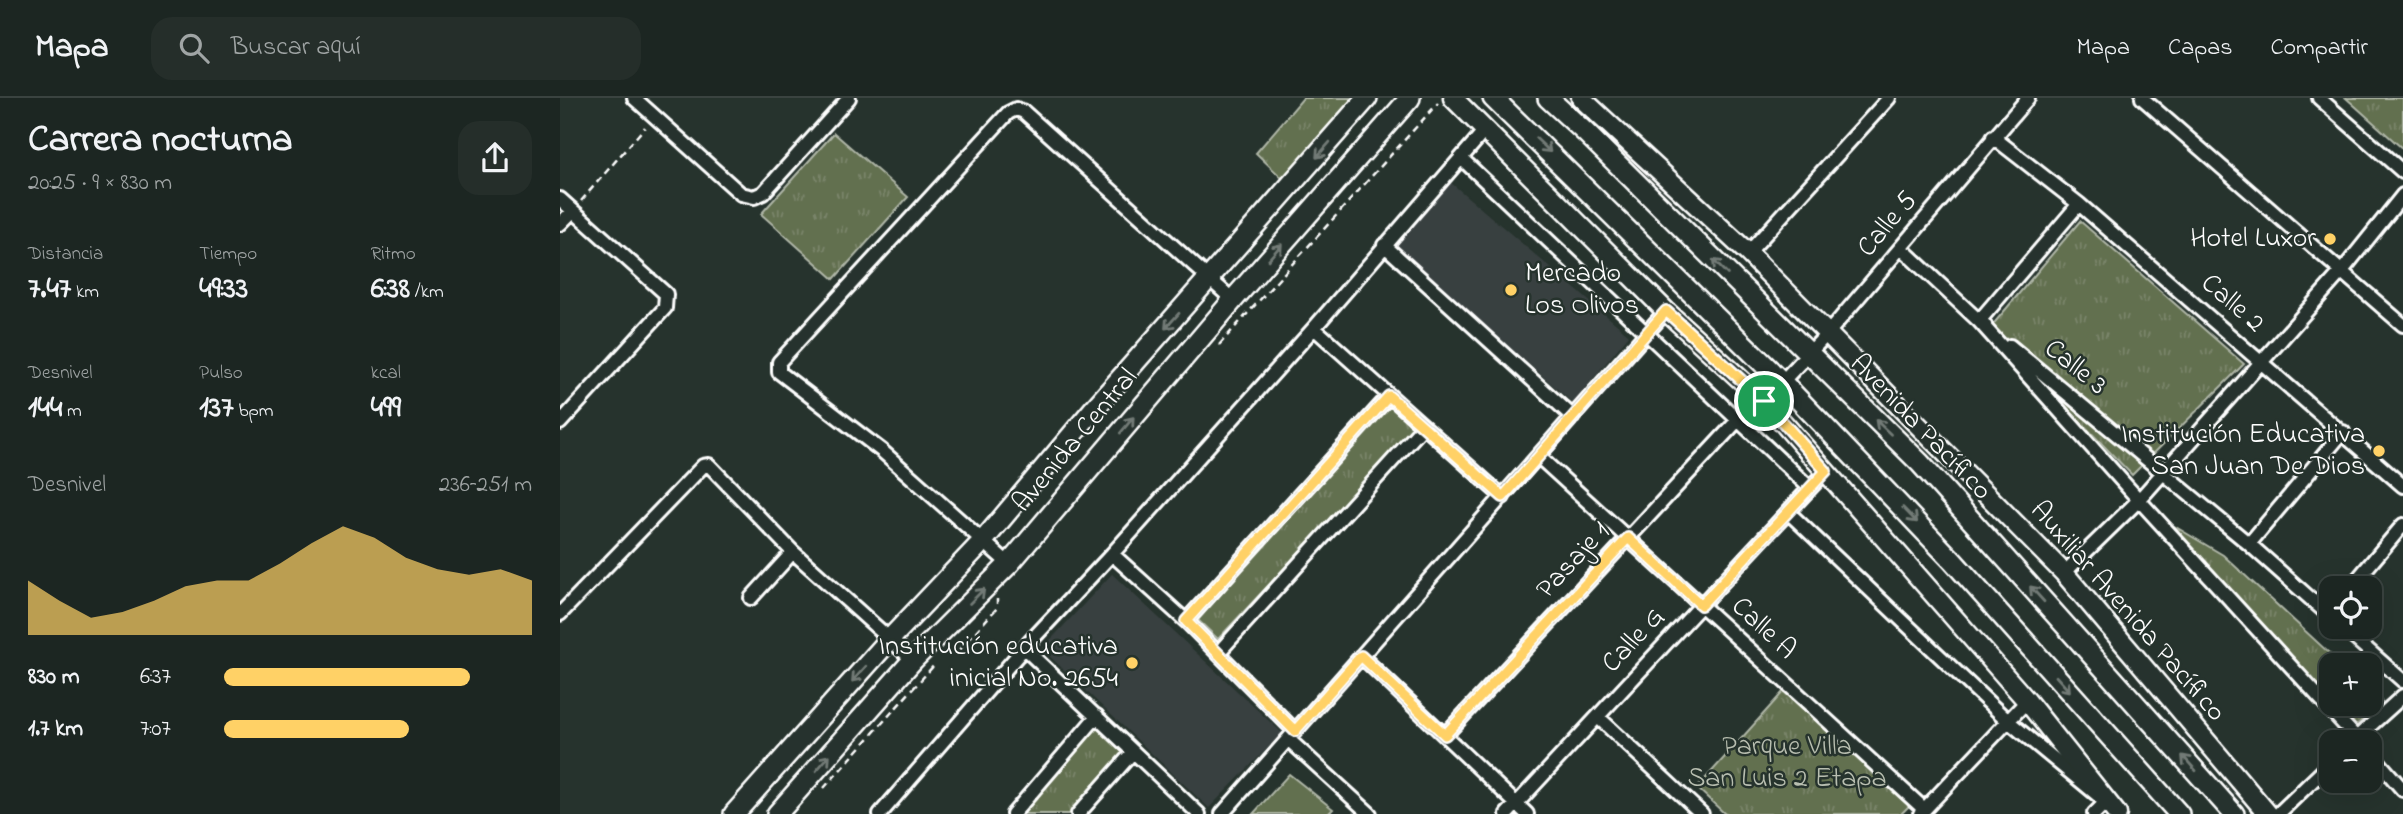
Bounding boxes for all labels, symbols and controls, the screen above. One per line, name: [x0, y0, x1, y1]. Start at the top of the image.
search box: [151, 17, 641, 80]
text: Mapa: [35, 24, 109, 72]
icon: search: [175, 29, 213, 67]
text: Buscar aquí: [231, 29, 361, 67]
text: Mapa: [2077, 31, 2130, 66]
text: Capas: [2168, 31, 2232, 66]
text: Compartir: [2270, 31, 2368, 66]
text: Carrera nocturna: [28, 113, 293, 169]
button: share: [458, 121, 532, 195]
one-way arrow: [1534, 137, 1551, 154]
one-way arrow: [1315, 140, 1331, 158]
text: 20:25 · 9 × 830 m: [28, 167, 172, 200]
street label: Calle 5: [1848, 183, 1928, 267]
place label: Hotel Luxor: [2190, 219, 2316, 260]
marker: Hotel Luxor: [2322, 231, 2338, 247]
text: Distancia: [28, 241, 103, 268]
text: Tiempo: [199, 241, 257, 268]
text: Ritmo: [371, 241, 416, 268]
one-way arrow: [1267, 243, 1283, 261]
place label: Mercado Los Olivos: [1525, 254, 1639, 327]
one-way arrow: [1712, 259, 1729, 276]
street label: Calle 2: [2191, 264, 2273, 344]
text: 7.47: [28, 268, 71, 312]
text: 49:33: [199, 268, 248, 312]
text: 6:38: [371, 268, 410, 312]
text: km: [71, 279, 99, 306]
text: /km: [410, 279, 444, 306]
marker: Mercado Los Olivos: [1503, 282, 1519, 298]
one-way arrow: [1165, 311, 1181, 329]
street label: Calle 3: [2035, 330, 2115, 406]
street label: Avenida Pacífico: [1839, 345, 2001, 511]
text: Desnivel: [28, 360, 93, 387]
text: Pulso: [199, 360, 243, 387]
text: kcal: [371, 360, 401, 387]
street label: Avenida Central: [1003, 360, 1149, 522]
pin: [1734, 371, 1794, 431]
icon: arrive: [1745, 382, 1783, 420]
text: 144: [28, 387, 62, 431]
text: 137: [199, 387, 234, 431]
text: 499: [371, 387, 401, 431]
text: m: [62, 398, 82, 425]
text: bpm: [234, 398, 274, 425]
place label: Institución Educativa San Juan De Dios: [2121, 415, 2365, 488]
one-way arrow: [1119, 416, 1135, 434]
one-way arrow: [1874, 418, 1891, 435]
marker: Institución Educativa San Juan De Dios: [2371, 443, 2387, 459]
text: Desnivel: [28, 469, 106, 502]
text: 236–251 m: [439, 469, 532, 502]
street label: Auxiliar Avenida Pacífico: [2019, 492, 2235, 732]
one-way arrow: [1901, 507, 1918, 524]
street label: Pasaje 1: [1527, 513, 1621, 609]
map controls: [2319, 576, 2382, 793]
button: locate: [2319, 576, 2382, 639]
one-way arrow: [2029, 585, 2045, 603]
one-way arrow: [968, 588, 985, 605]
street label: Calle A: [1721, 588, 1805, 670]
street label: Calle G: [1593, 599, 1675, 683]
place label: Institución educativa inicial No. 2654: [879, 627, 1118, 700]
button: +: [2319, 653, 2382, 716]
marker: Institución educativa inicial No. 2654: [1124, 655, 1140, 671]
text: 830 m: [28, 661, 80, 694]
text: 6:37: [140, 661, 171, 694]
one-way arrow: [851, 665, 867, 683]
one-way arrow: [2055, 675, 2071, 693]
text: 1.7 km: [28, 713, 83, 746]
text: 7:07: [140, 713, 171, 746]
park label: Parque Villa San Luis 2 Etapa: [1687, 727, 1887, 800]
button: −: [2319, 730, 2382, 793]
one-way arrow: [2181, 754, 2197, 772]
one-way arrow: [814, 755, 831, 772]

